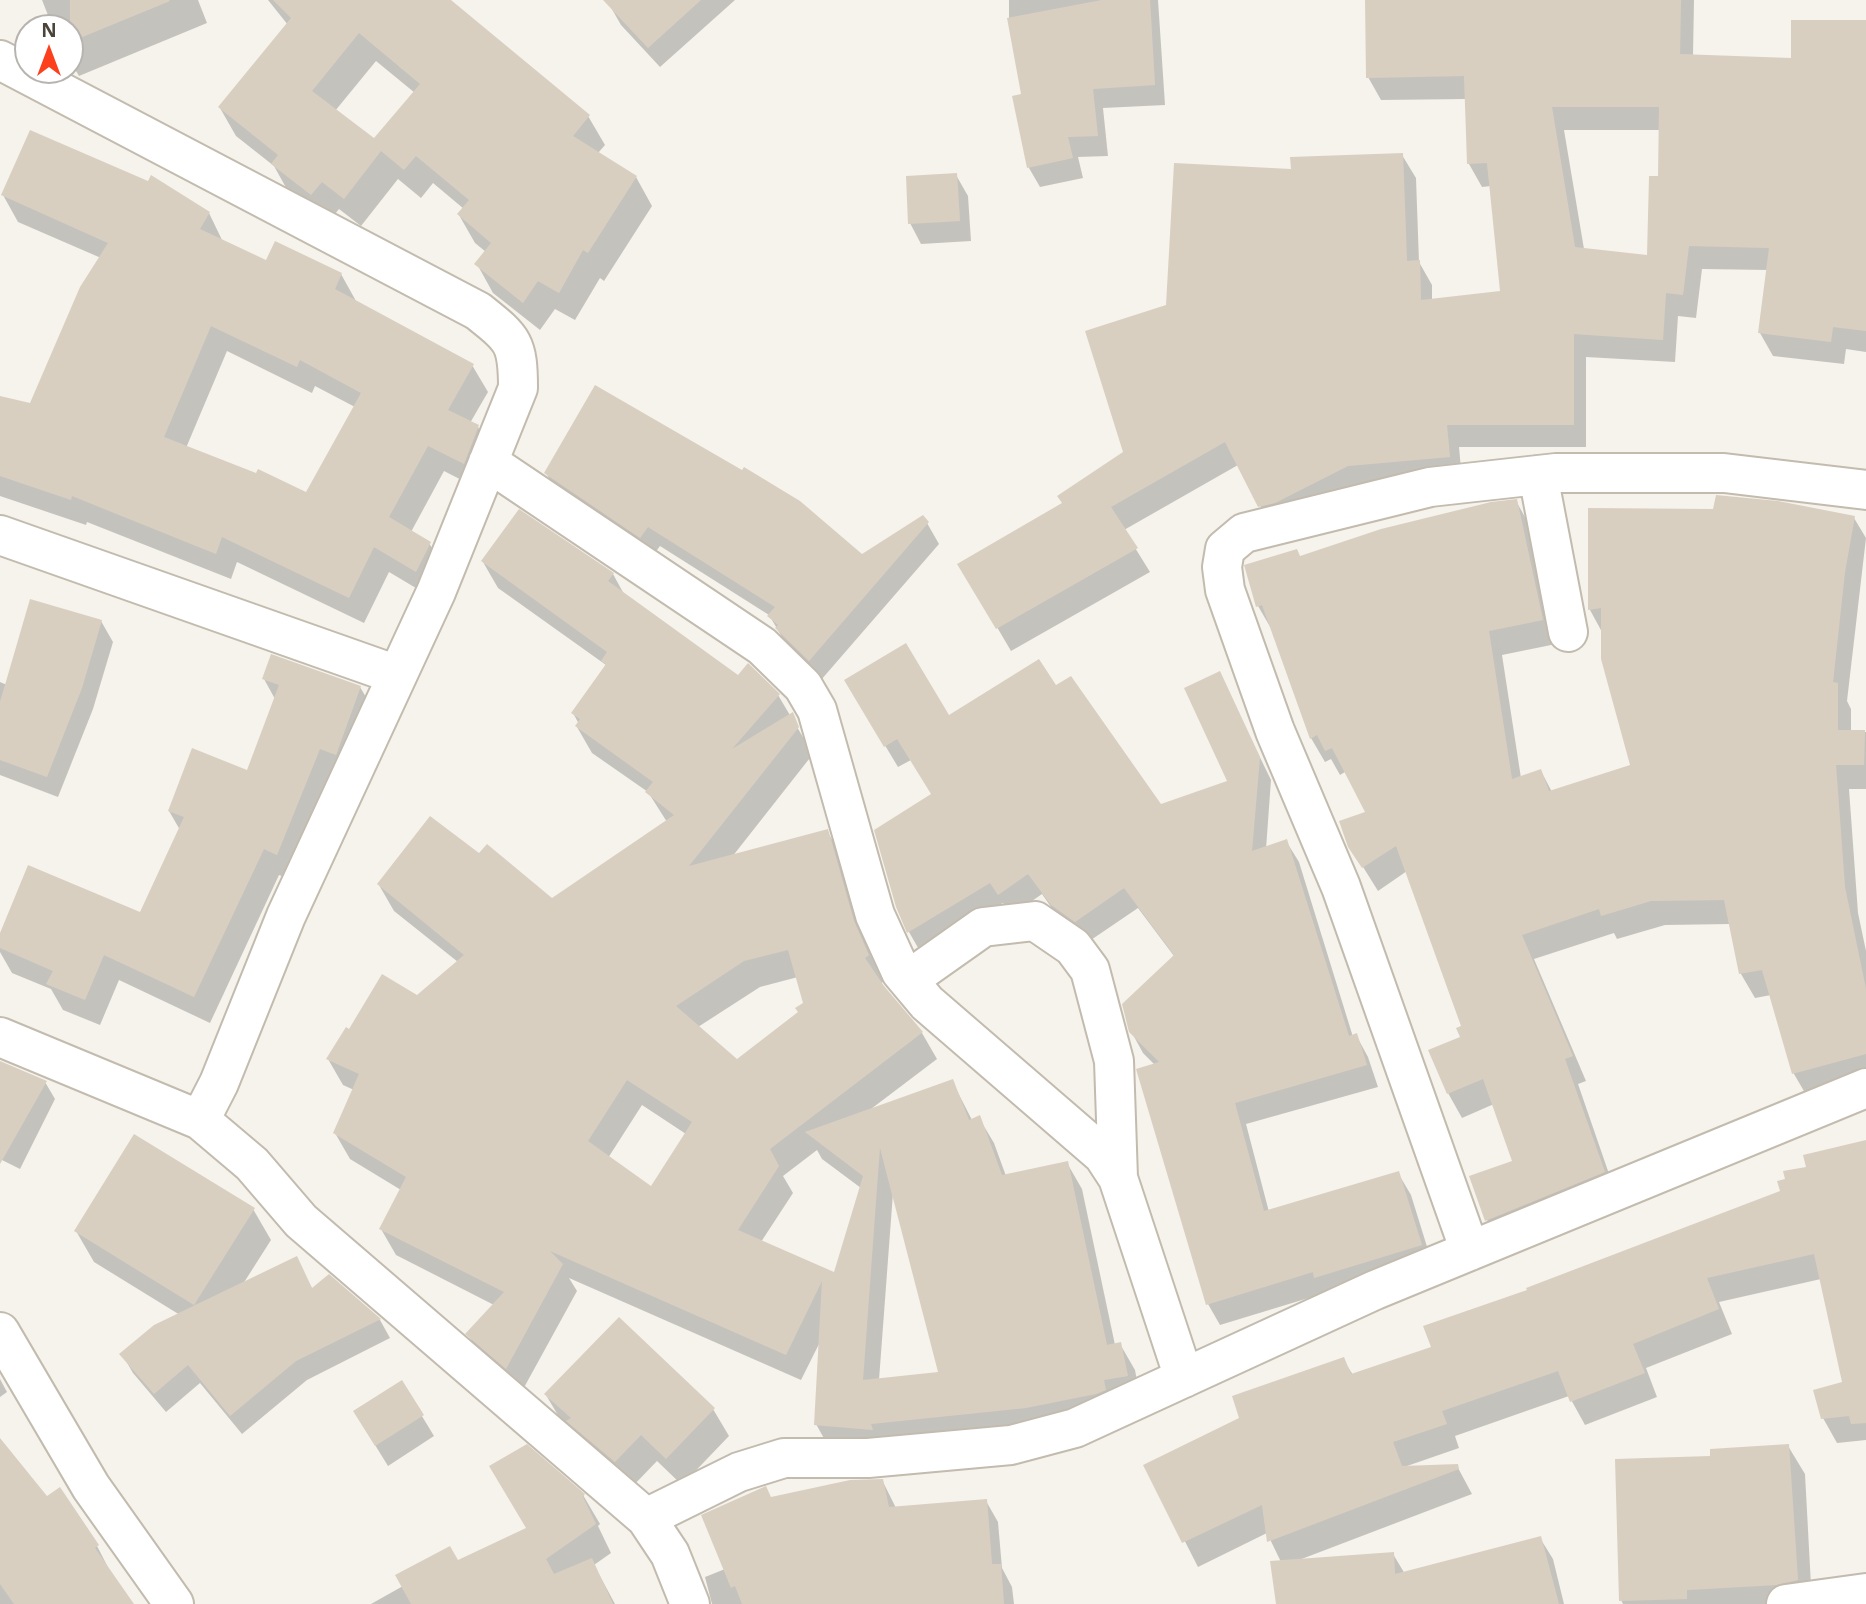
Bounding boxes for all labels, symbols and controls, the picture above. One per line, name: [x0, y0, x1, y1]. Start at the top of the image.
north arrow: [14, 14, 84, 84]
text: N: [41, 17, 57, 43]

